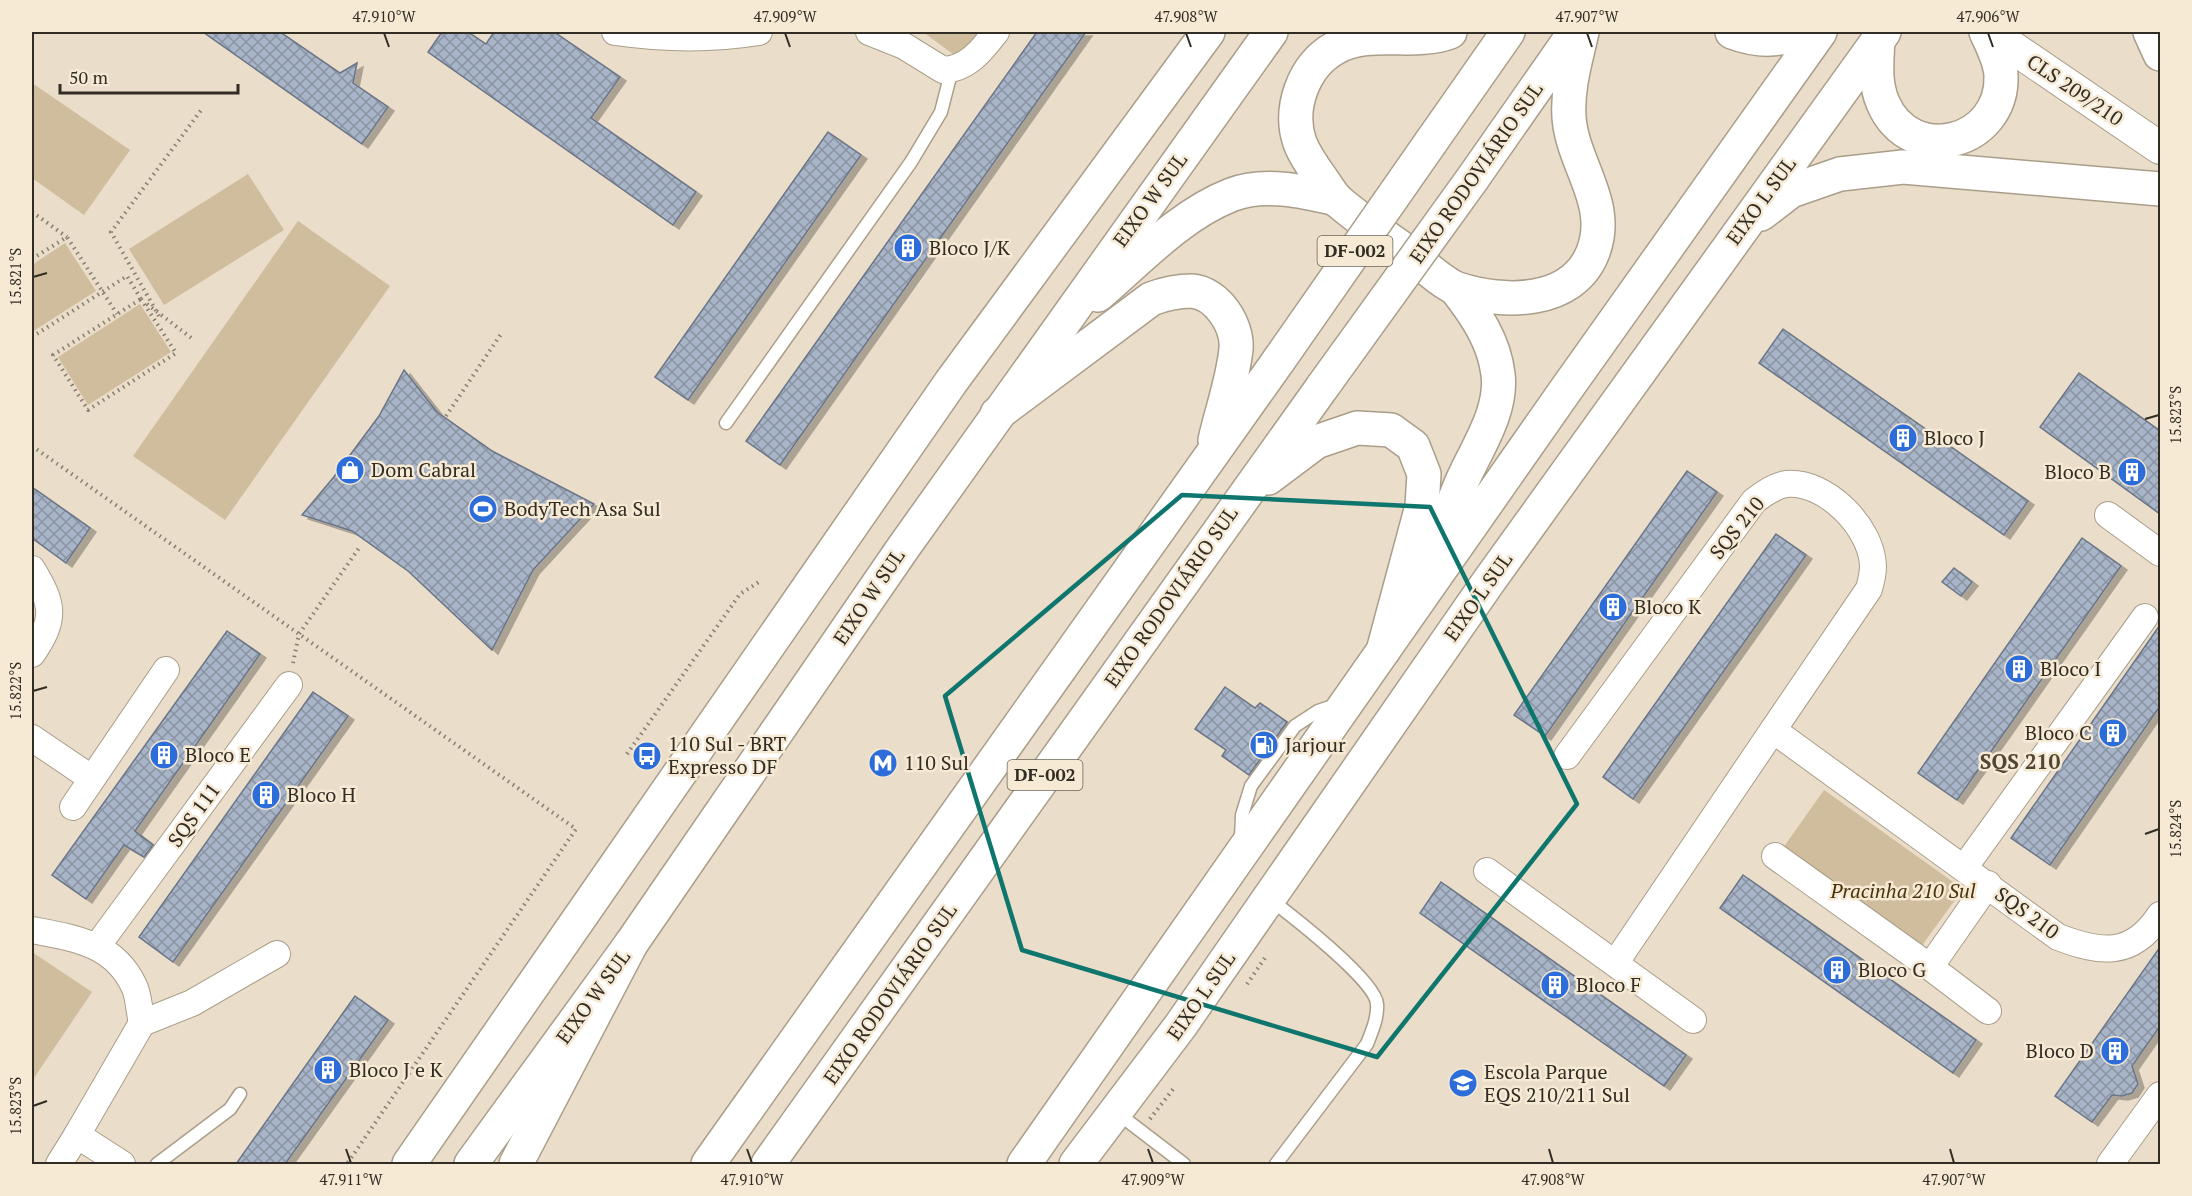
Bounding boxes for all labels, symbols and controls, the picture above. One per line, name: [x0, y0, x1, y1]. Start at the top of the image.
text: 47.910°W: [352, 6, 417, 26]
text: 47.909°W: [753, 6, 818, 26]
text: 47.908°W: [1154, 6, 1219, 26]
text: 47.907°W: [1555, 6, 1620, 26]
text: 47.906°W: [1956, 6, 2021, 26]
street label: CLS 209/210: [2022, 48, 2129, 132]
scale bar: [60, 57, 238, 95]
text: 50 m: [69, 65, 109, 89]
street label: EIXO RODOVIÁRIO SUL: [1403, 77, 1548, 269]
street label: EIXO W SUL: [1106, 147, 1193, 252]
street label: EIXO L SUL: [1720, 151, 1802, 250]
building icon: Bloco J/K: [892, 232, 924, 264]
place label: Bloco J/K: [929, 234, 1010, 261]
road number: DF-002: [1318, 236, 1392, 266]
text: 15.821°S: [5, 248, 25, 306]
text: 15.823°S: [2165, 386, 2185, 444]
building icon: Bloco J: [1887, 422, 1919, 454]
place label: Bloco J: [1924, 424, 1985, 451]
shop icon: Dom Cabral: [334, 454, 366, 486]
place label: Dom Cabral: [371, 456, 476, 483]
building icon: Bloco B: [2116, 456, 2148, 488]
place label: Bloco B: [2044, 458, 2111, 485]
street label: SQS 210: [1703, 491, 1770, 565]
sports icon: BodyTech Asa Sul: [467, 493, 499, 525]
place label: BodyTech Asa Sul: [504, 495, 661, 522]
street label: EIXO RODOVIÁRIO SUL: [1098, 501, 1243, 693]
street label: EIXO W SUL: [827, 544, 910, 650]
street label: EIXO L SUL: [1437, 547, 1518, 646]
building icon: Bloco K: [1597, 591, 1629, 623]
place label: Bloco K: [1634, 593, 1701, 620]
building icon: Bloco I: [2003, 653, 2035, 685]
place label: Bloco I: [2040, 655, 2101, 682]
text: 15.822°S: [5, 662, 25, 720]
building icon: Bloco C: [2097, 717, 2129, 749]
place label: Bloco C: [2025, 719, 2092, 746]
fuel station icon: Jarjour: [1248, 729, 1280, 761]
place label: 110 Sul - BRT Expresso DF: [668, 730, 786, 780]
place label: Jarjour: [1285, 731, 1346, 758]
building icon: Bloco E: [148, 739, 180, 771]
bus stop icon: 110 Sul - BRT Expresso DF: [631, 740, 663, 772]
place label: Bloco E: [185, 741, 251, 768]
metro station icon: 110 Sul: [867, 747, 899, 779]
district label: SQS 210: [1980, 747, 2060, 775]
place label: 110 Sul: [904, 749, 969, 776]
road number: DF-002: [1008, 760, 1082, 790]
street label: SQS 111: [161, 777, 226, 852]
building icon: Bloco H: [250, 779, 282, 811]
place label: Bloco H: [287, 781, 356, 808]
text: 15.824°S: [2165, 800, 2185, 858]
park label: Pracinha 210 Sul: [1830, 877, 1976, 904]
street label: SQS 210: [1990, 880, 2065, 945]
street label: EIXO RODOVIÁRIO SUL: [817, 898, 962, 1090]
street label: EIXO W SUL: [549, 944, 636, 1049]
street label: EIXO L SUL: [1160, 946, 1241, 1045]
building icon: Bloco G: [1821, 954, 1853, 986]
place label: Bloco G: [1858, 956, 1926, 983]
building icon: Bloco F: [1539, 969, 1571, 1001]
place label: Bloco F: [1576, 971, 1641, 998]
building icon: Bloco D: [2099, 1035, 2131, 1067]
place label: Bloco D: [2026, 1037, 2094, 1064]
building icon: Bloco J e K: [312, 1054, 344, 1086]
place label: Bloco J e K: [349, 1056, 443, 1083]
place label: Escola Parque EQS 210/211 Sul: [1484, 1058, 1630, 1108]
school or university icon: Escola Parque EQS 210/211 Sul: [1447, 1067, 1479, 1099]
text: 15.823°S: [5, 1077, 25, 1135]
text: 47.911°W: [319, 1169, 384, 1189]
text: 47.910°W: [720, 1169, 785, 1189]
text: 47.909°W: [1121, 1169, 1186, 1189]
text: 47.908°W: [1521, 1169, 1586, 1189]
text: 47.907°W: [1922, 1169, 1987, 1189]

